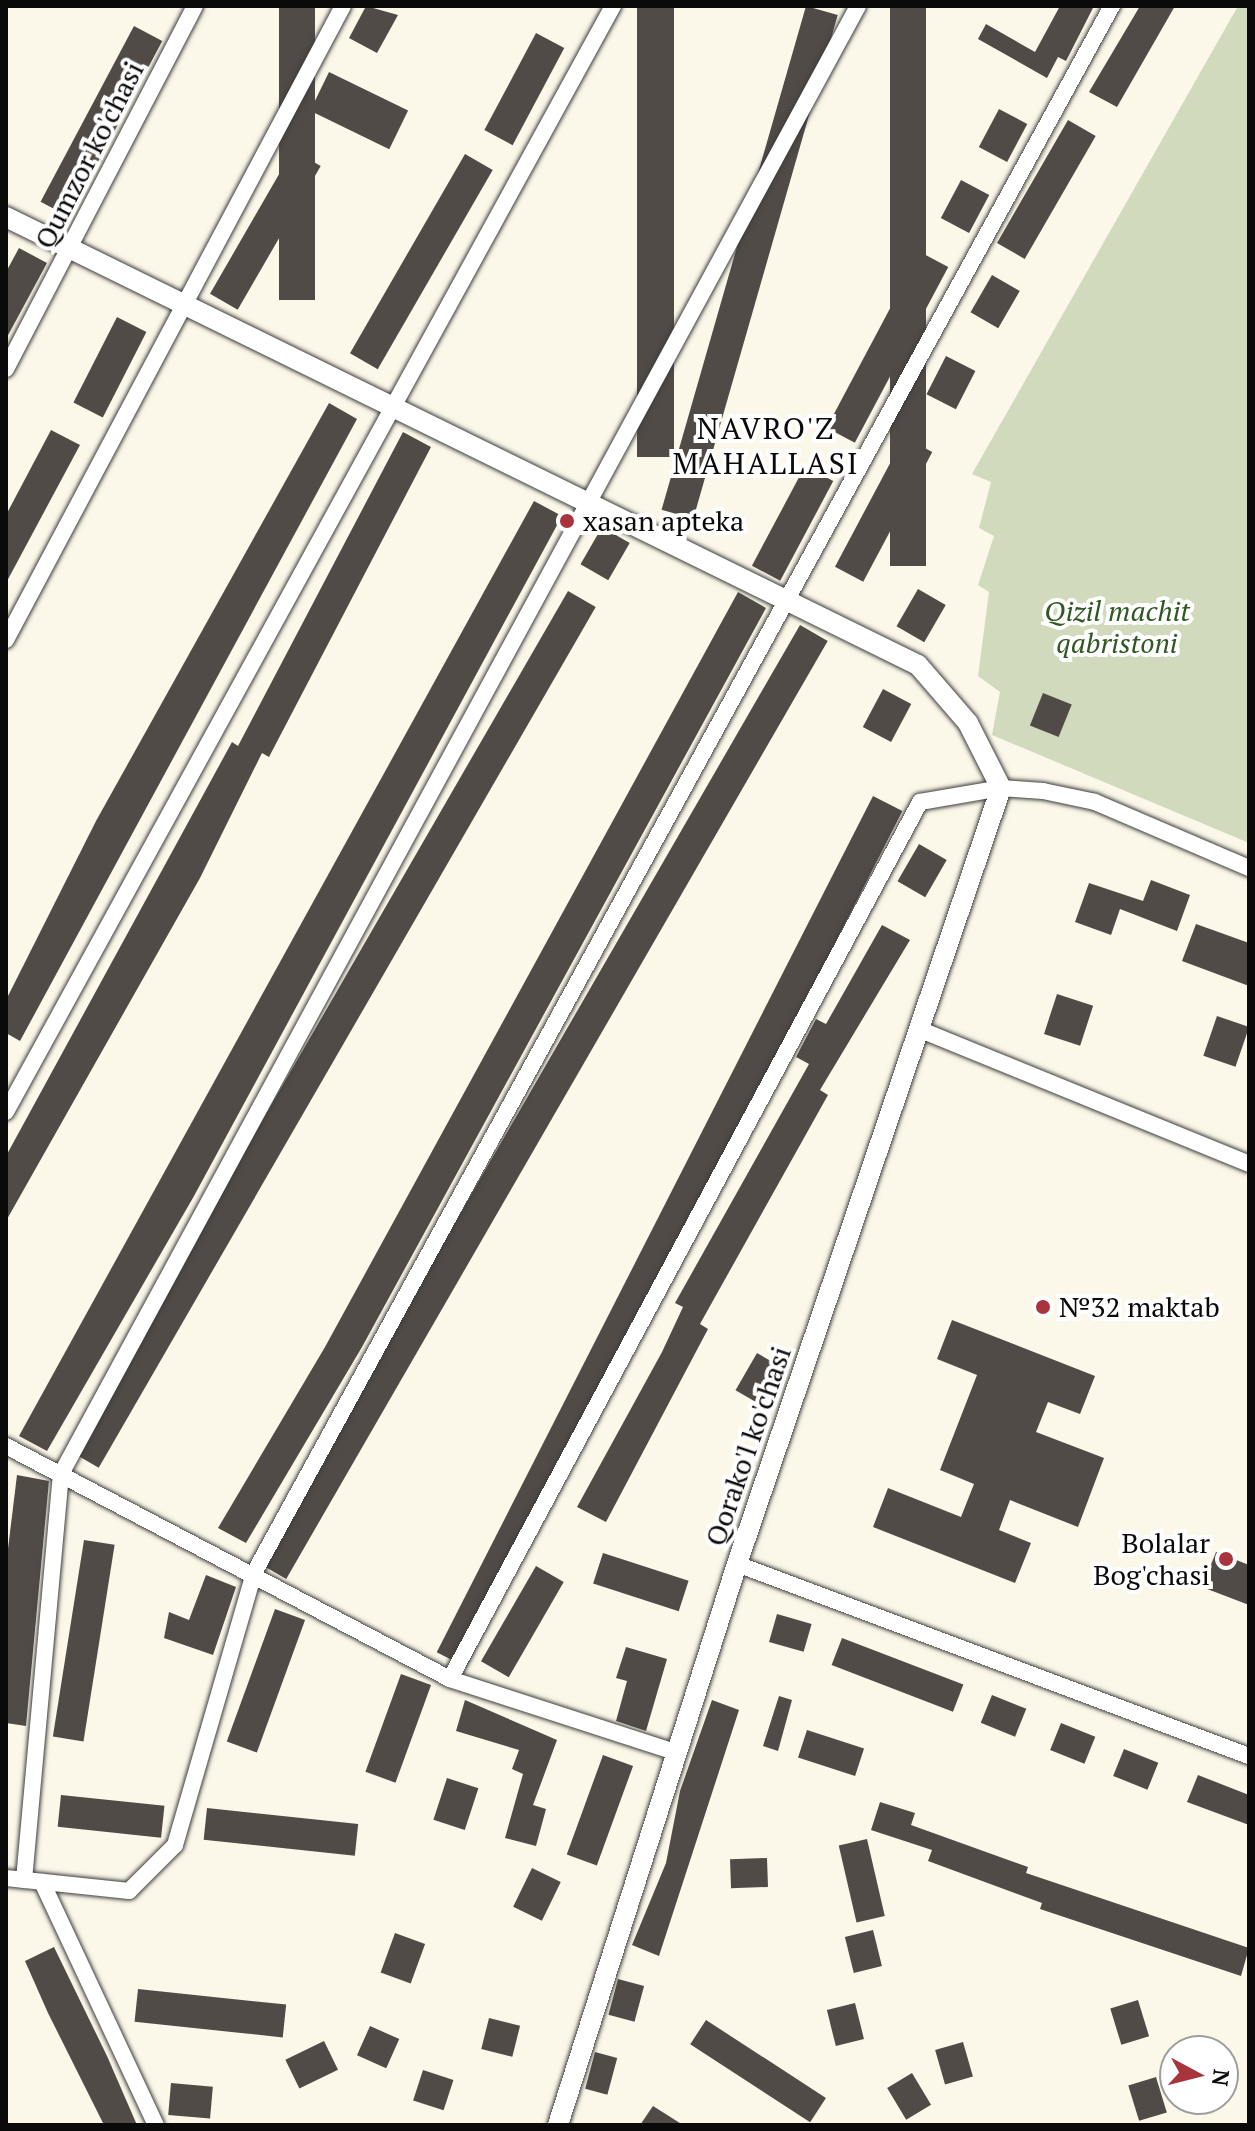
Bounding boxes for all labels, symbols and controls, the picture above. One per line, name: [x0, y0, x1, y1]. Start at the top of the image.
street label: Qumzor ko'chasi: [27, 56, 151, 254]
district label: NAVRO'Z MAHALLASI: [673, 410, 859, 480]
place label: xasan apteka: [583, 504, 744, 538]
marker: xasan apteka: [558, 512, 576, 530]
park label: Qizil machit qabristoni: [1044, 594, 1190, 660]
place label: №32 maktab: [1059, 1290, 1220, 1324]
marker: №32 maktab: [1034, 1298, 1052, 1316]
street label: Qorako'l ko'chasi: [698, 1342, 798, 1550]
place label: Bolalar Bog'chasi: [1093, 1526, 1210, 1592]
marker: Bolalar Bog'chasi: [1217, 1550, 1235, 1568]
north arrow: [1159, 2035, 1239, 2115]
text: N: [1206, 2068, 1237, 2088]

